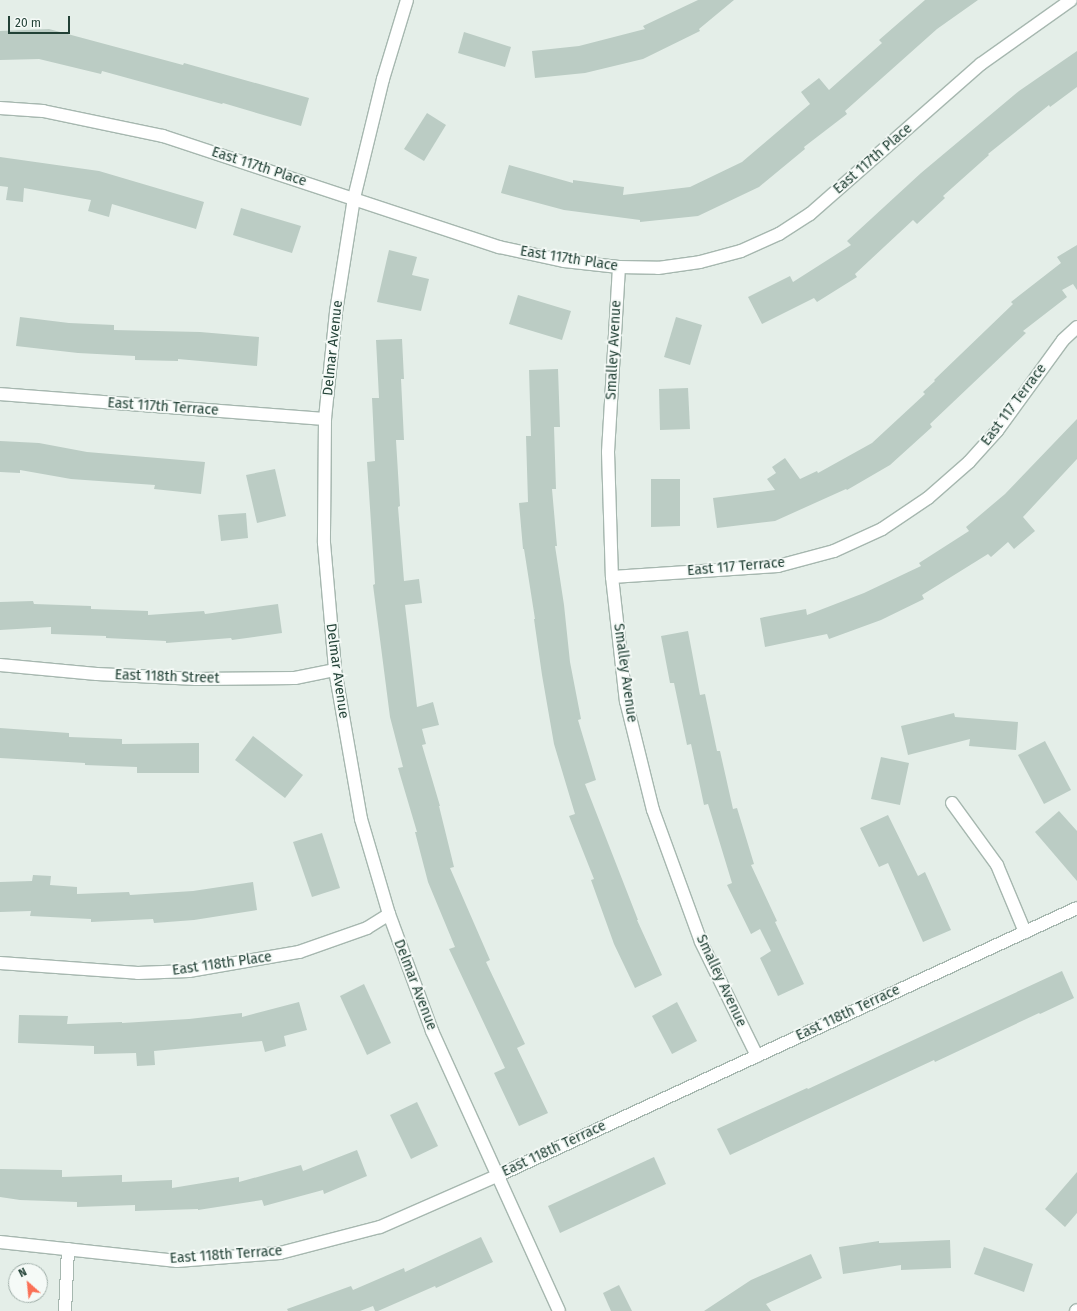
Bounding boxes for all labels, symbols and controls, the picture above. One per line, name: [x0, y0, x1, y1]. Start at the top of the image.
scale bar: [10, 8, 72, 34]
text: 20 m: [15, 16, 41, 30]
street label: East 117th Place: [830, 120, 916, 198]
street label: East 117th Place: [209, 144, 309, 190]
street label: East 117th Place: [519, 243, 619, 275]
street label: Delmar Avenue: [320, 299, 346, 397]
street label: Smalley Avenue: [603, 300, 625, 400]
street label: East 117 Terrace: [978, 361, 1050, 449]
street label: East 117th Terrace: [107, 395, 219, 419]
street label: East 117 Terrace: [686, 554, 786, 580]
street label: Delmar Avenue: [322, 622, 352, 720]
street label: Smalley Avenue: [610, 622, 640, 724]
street label: East 118th Street: [114, 667, 220, 687]
street label: Smalley Avenue: [692, 932, 750, 1030]
street label: Delmar Avenue: [390, 937, 440, 1033]
street label: East 118th Place: [171, 949, 273, 979]
street label: East 118th Terrace: [793, 982, 903, 1044]
street label: East 118th Terrace: [499, 1118, 609, 1180]
street label: East 118th Terrace: [169, 1243, 283, 1267]
north arrow: [8, 1263, 48, 1303]
text: N: [17, 1265, 29, 1280]

